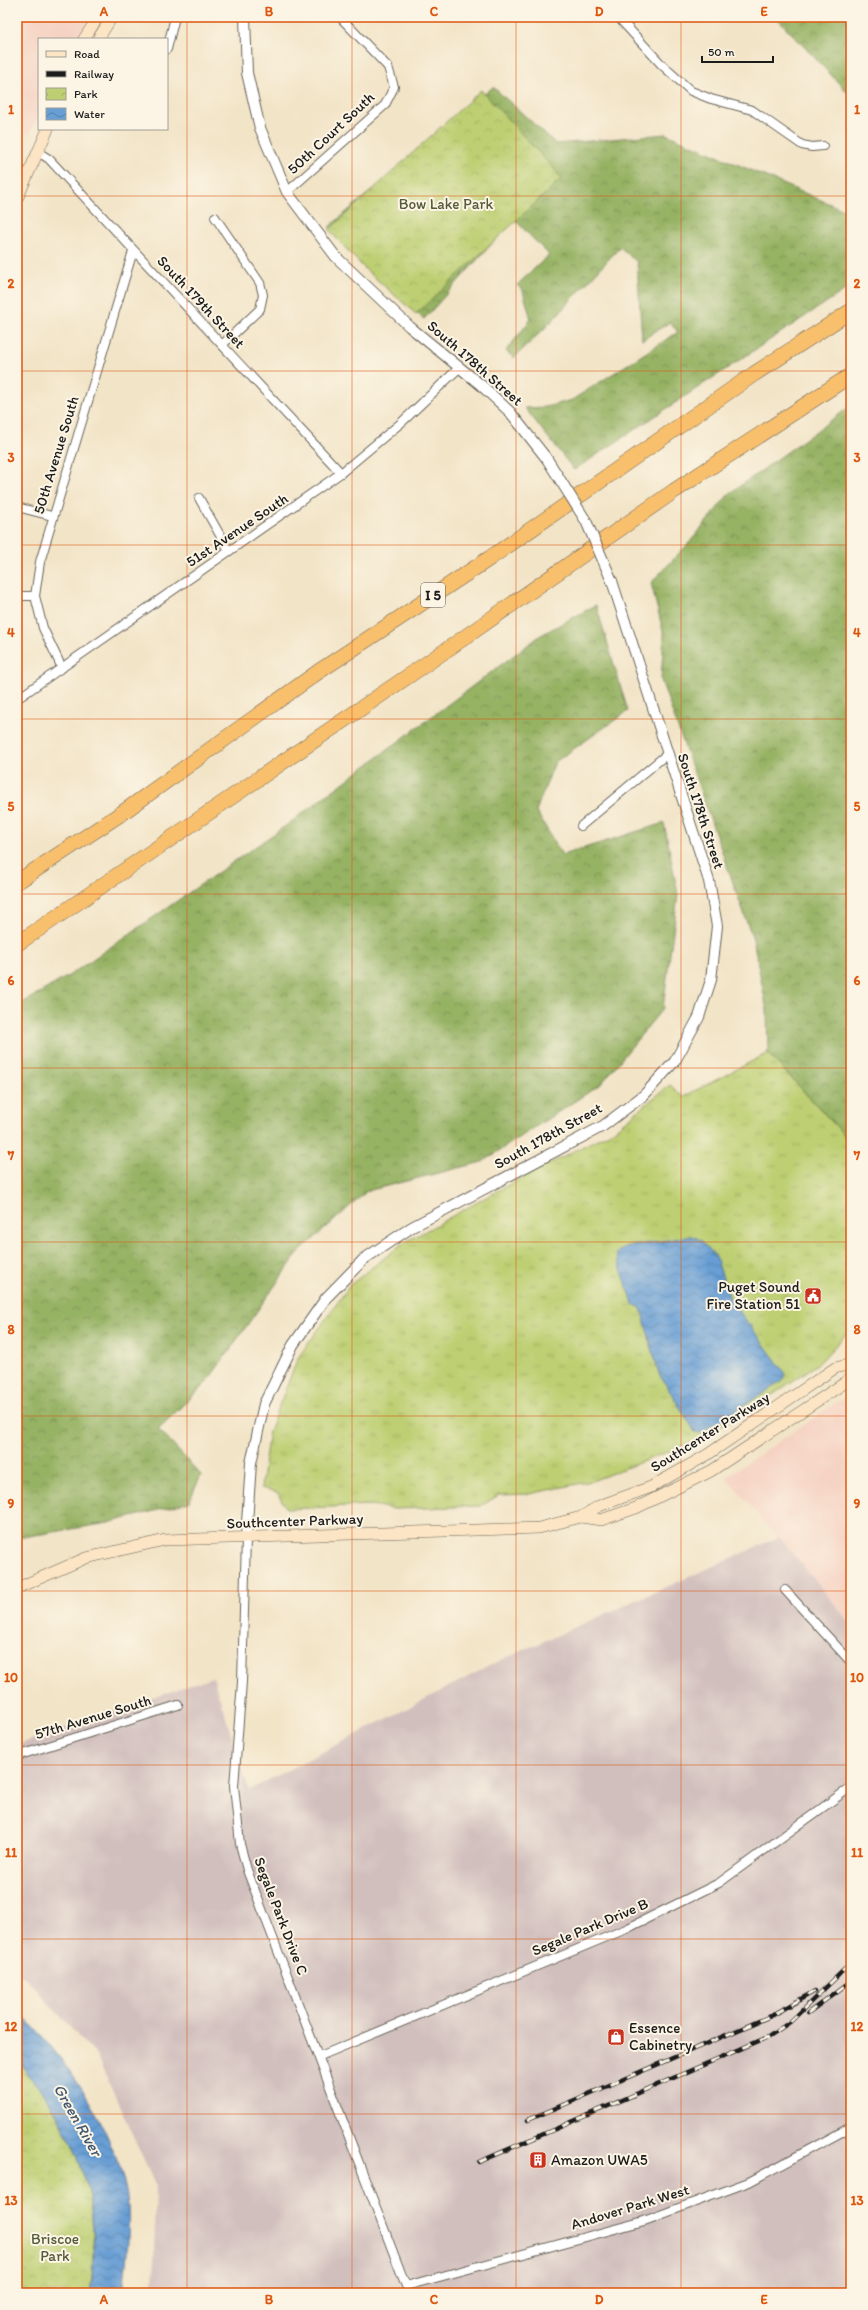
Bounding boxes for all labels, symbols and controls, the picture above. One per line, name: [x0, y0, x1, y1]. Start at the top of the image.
text: A: [99, 4, 109, 19]
text: B: [265, 4, 274, 19]
text: C: [430, 4, 439, 19]
text: D: [595, 4, 604, 19]
text: E: [760, 4, 768, 19]
legend: [38, 38, 168, 130]
scale bar: [702, 38, 773, 64]
text: 50 m: [708, 45, 734, 59]
text: Road: [74, 47, 100, 61]
text: Railway: [74, 67, 114, 81]
text: Park: [74, 87, 98, 101]
street label: 50th Court South: [284, 88, 378, 178]
text: 1: [8, 102, 14, 117]
text: 1: [854, 102, 860, 117]
text: Water: [74, 107, 105, 121]
park label: Bow Lake Park: [399, 195, 493, 213]
street label: South 179th Street: [153, 252, 249, 352]
text: 2: [8, 276, 15, 291]
text: 2: [854, 276, 861, 291]
street label: South 178th Street: [424, 317, 527, 410]
street label: 50th Avenue South: [30, 394, 83, 516]
text: 3: [7, 450, 15, 465]
text: 3: [853, 450, 861, 465]
street label: 51st Avenue South: [183, 489, 292, 571]
road number: I 5: [421, 583, 445, 607]
text: 4: [7, 625, 15, 640]
text: 4: [853, 625, 861, 640]
street label: South 178th Street: [674, 751, 728, 871]
text: 5: [8, 799, 15, 814]
text: 5: [854, 799, 861, 814]
text: 6: [8, 973, 15, 988]
text: 6: [854, 973, 861, 988]
street label: South 178th Street: [491, 1099, 605, 1173]
text: 7: [7, 1148, 15, 1163]
text: 7: [853, 1148, 861, 1163]
place label: Puget Sound Fire Station 51: [706, 1278, 801, 1313]
public building icon: Puget Sound Fire Station 51: [803, 1286, 823, 1306]
text: 8: [7, 1322, 15, 1337]
text: 8: [853, 1322, 861, 1337]
street label: Southcenter Parkway: [647, 1388, 773, 1476]
text: 9: [8, 1496, 15, 1511]
text: 9: [854, 1496, 861, 1511]
street label: Southcenter Parkway: [226, 1510, 364, 1532]
text: 10: [4, 1670, 18, 1685]
text: 10: [850, 1670, 864, 1685]
street label: 57th Avenue South: [33, 1691, 154, 1743]
text: 11: [5, 1845, 17, 1860]
text: 11: [851, 1845, 863, 1860]
street label: Segale Park Drive C: [250, 1855, 312, 1978]
street label: Segale Park Drive B: [529, 1894, 651, 1960]
text: 12: [5, 2019, 18, 2034]
place label: Essence Cabinetry: [629, 2019, 692, 2054]
text: 12: [851, 2019, 864, 2034]
shop icon: Essence Cabinetry: [606, 2027, 626, 2047]
water label: Green River: [50, 2081, 107, 2161]
building icon: Amazon UWA5: [528, 2150, 548, 2170]
place label: Amazon UWA5: [551, 2151, 648, 2169]
street label: Andover Park West: [569, 2180, 692, 2234]
text: 13: [4, 2193, 18, 2208]
text: 13: [850, 2193, 864, 2208]
park label: Briscoe Park: [31, 2230, 79, 2265]
text: A: [99, 2292, 109, 2307]
text: B: [265, 2292, 274, 2307]
text: C: [430, 2292, 439, 2307]
text: D: [595, 2292, 604, 2307]
text: E: [760, 2292, 768, 2307]

